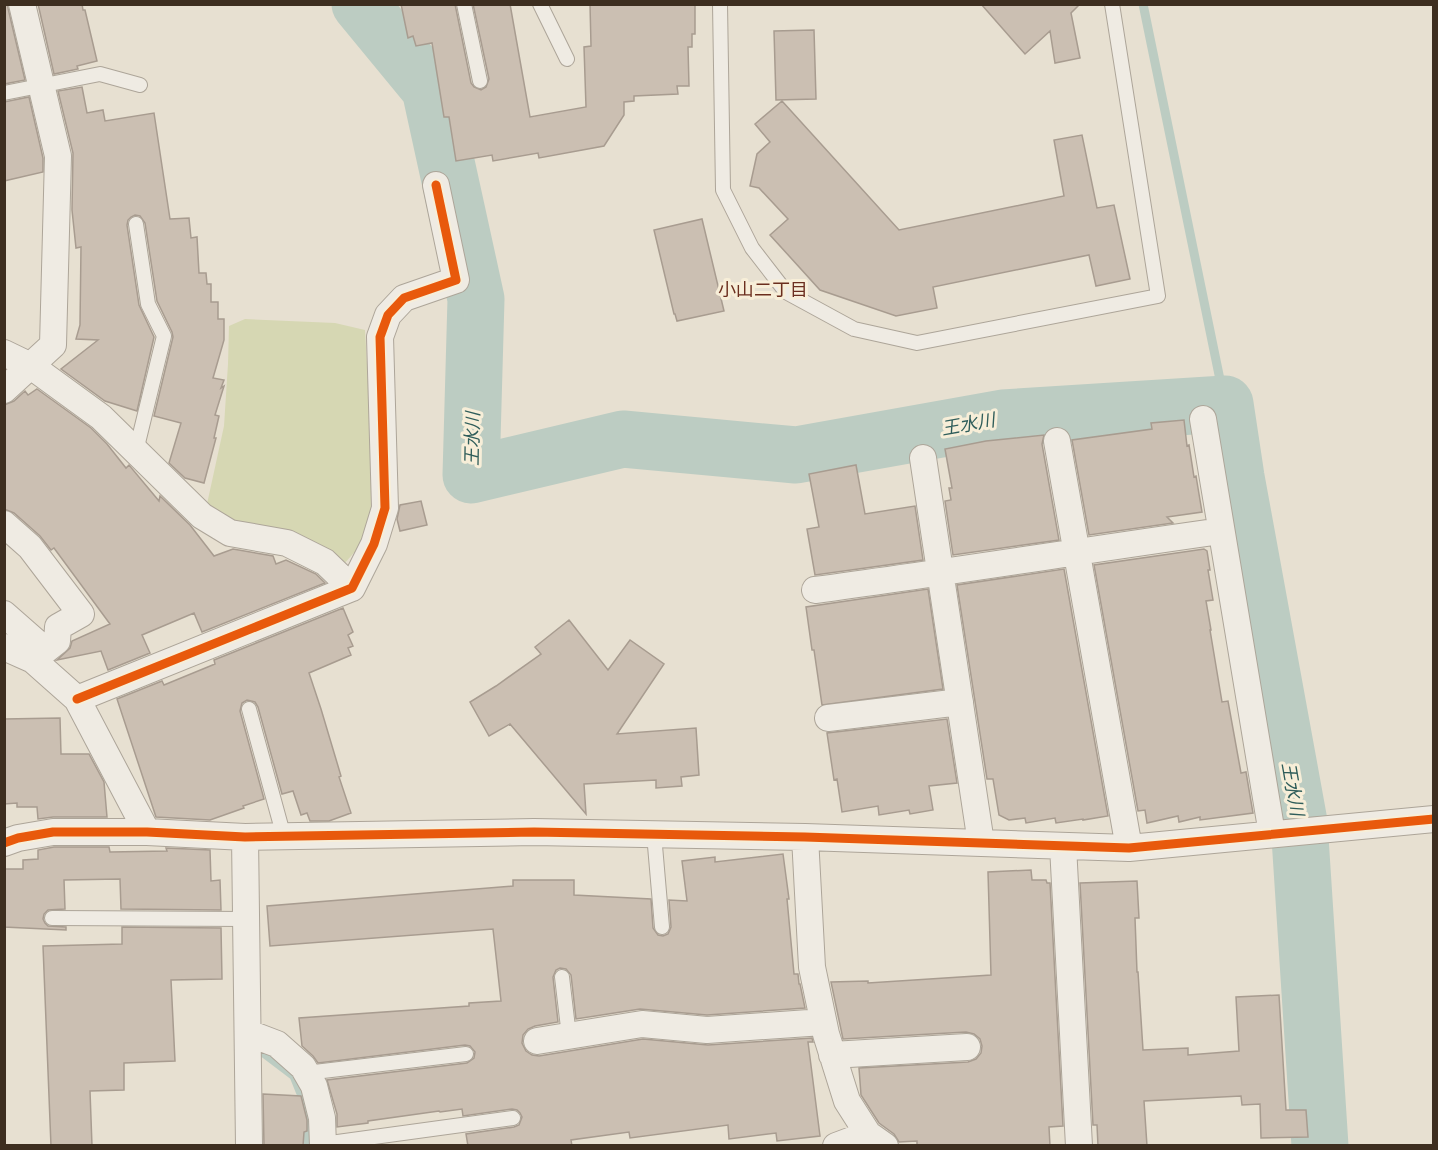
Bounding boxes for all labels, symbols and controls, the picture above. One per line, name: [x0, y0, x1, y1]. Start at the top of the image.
district label: 小山二丁目: [718, 278, 808, 301]
water label: 王水川: [939, 408, 999, 440]
water label: 王水川: [460, 410, 484, 466]
water label: 王水川: [1277, 760, 1309, 820]

